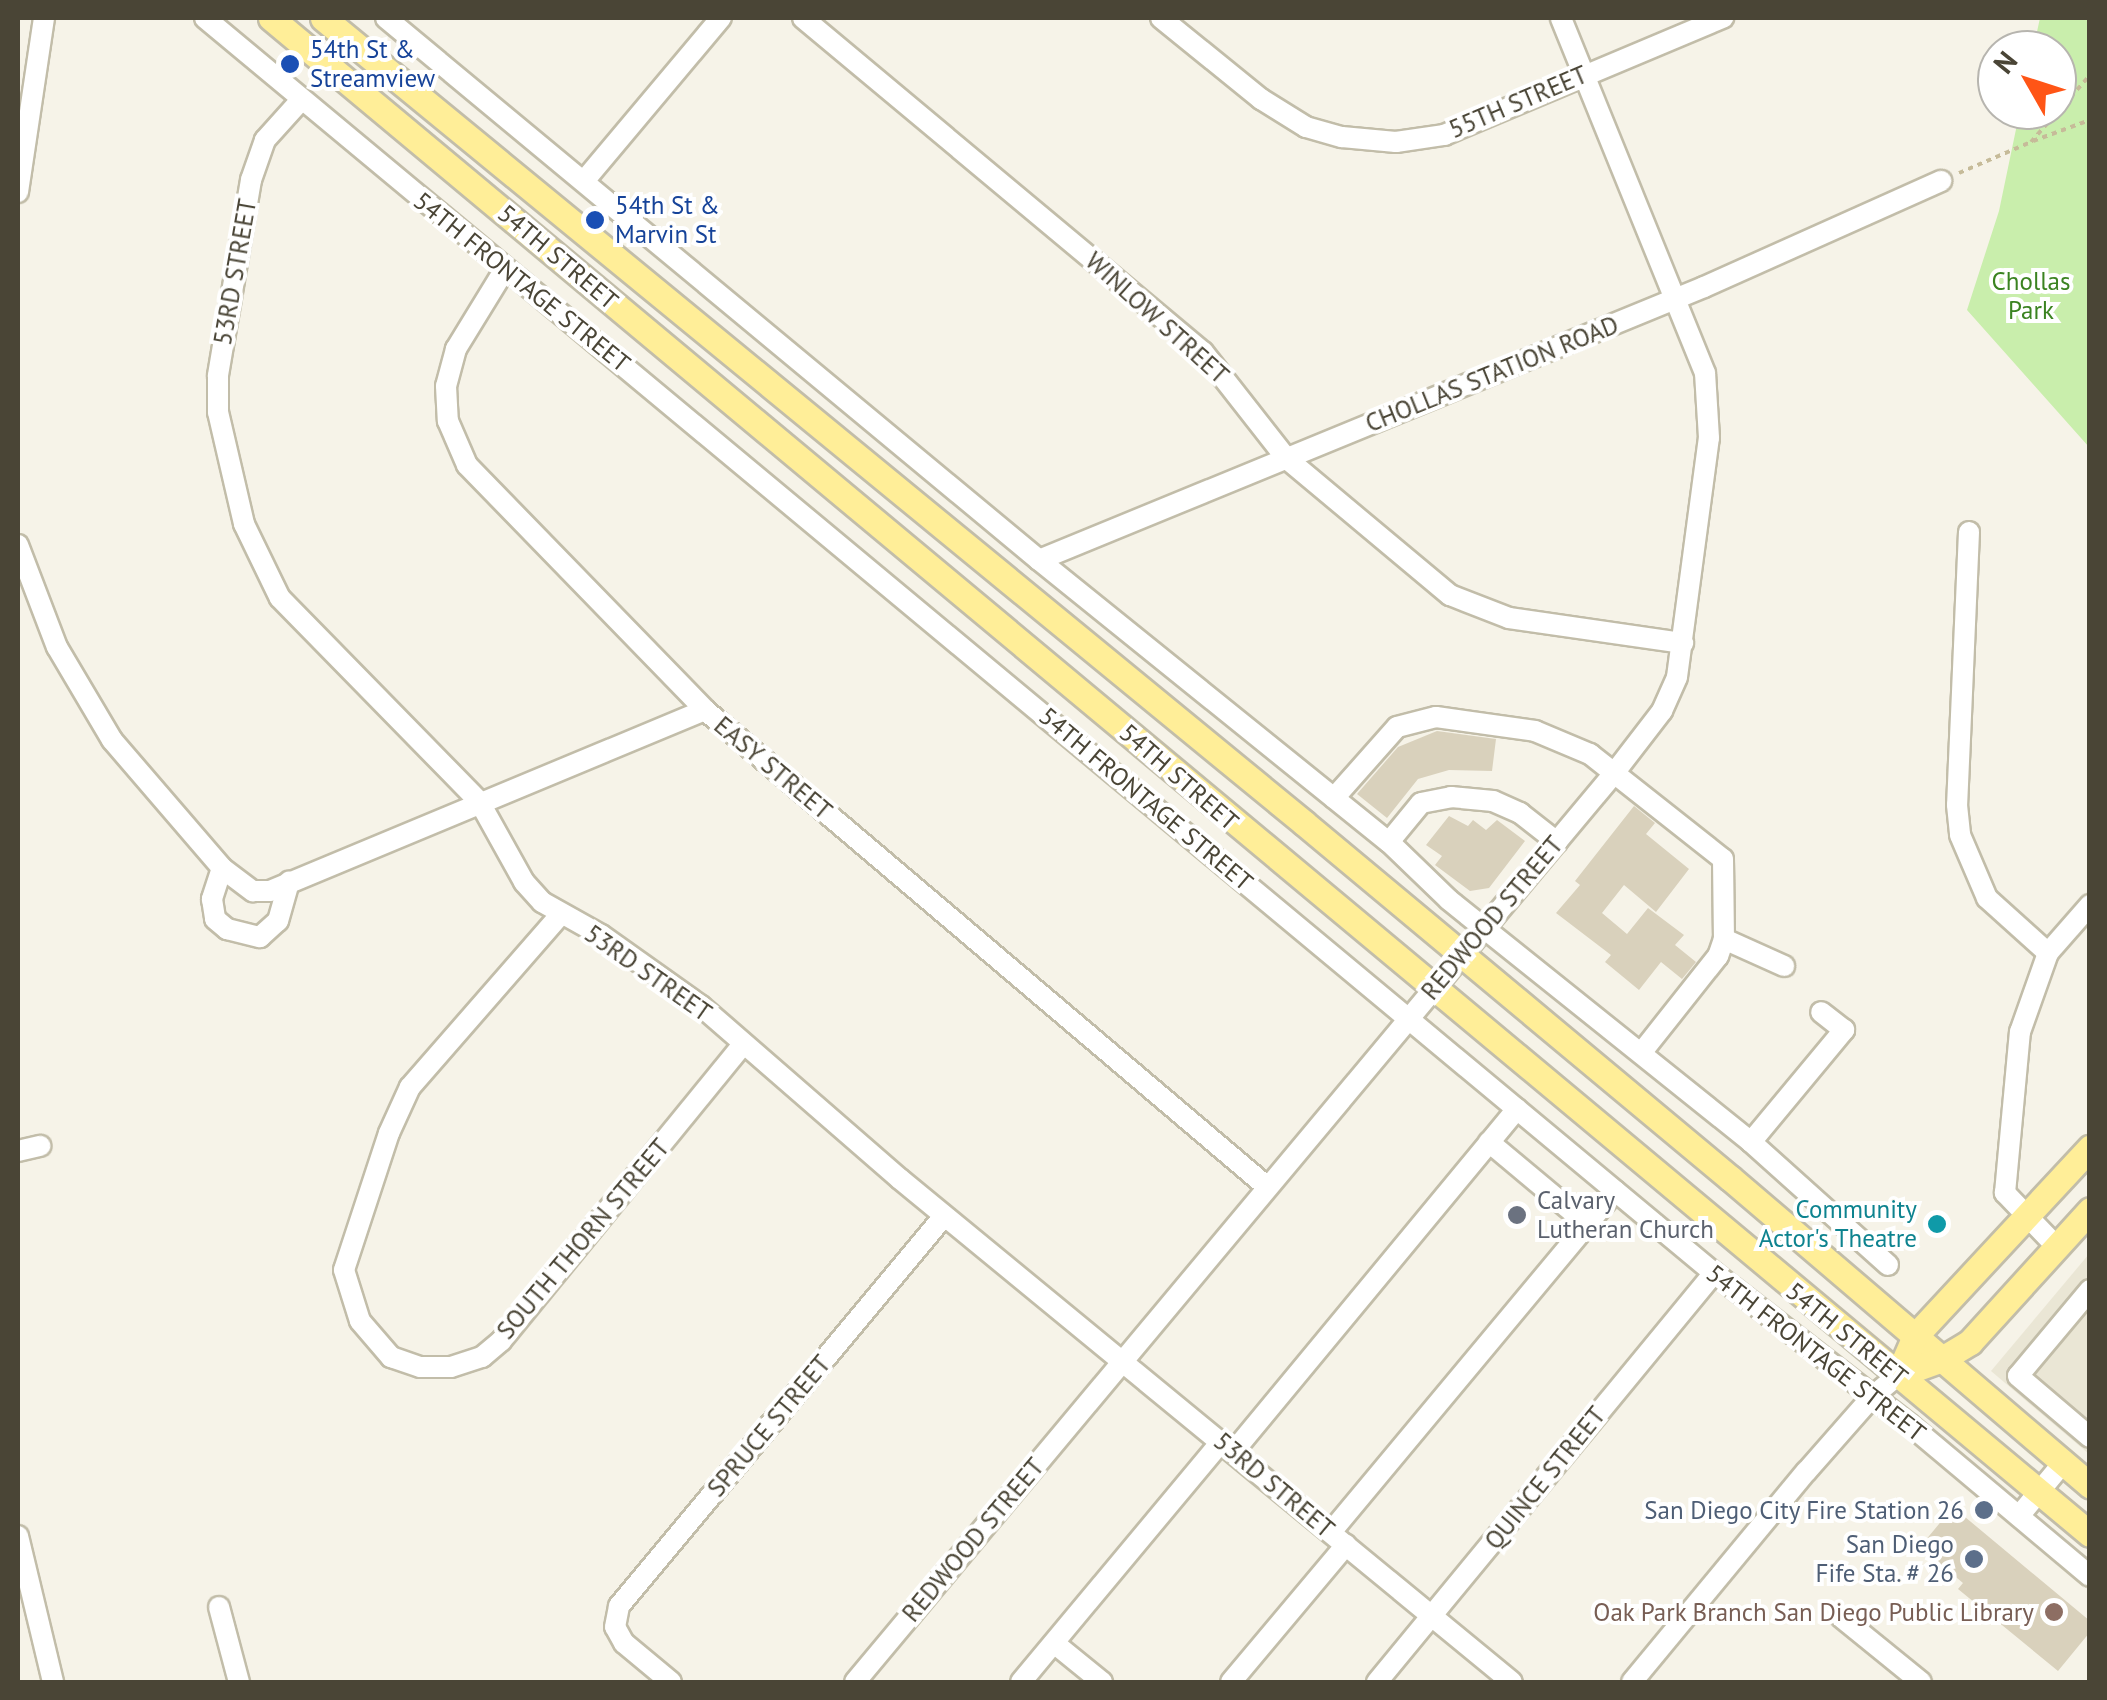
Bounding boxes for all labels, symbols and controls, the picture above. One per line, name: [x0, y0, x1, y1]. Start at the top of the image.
north arrow: [1977, 30, 2077, 130]
place label: 54th St & Streamview: [310, 35, 435, 94]
text: N: [1985, 43, 2025, 81]
marker: 54th St & Streamview: [279, 53, 301, 75]
street label: 55TH STREET: [1444, 59, 1592, 145]
street label: 54TH FRONTAGE STREET: [408, 186, 636, 378]
place label: 54th St & Marvin St: [615, 191, 720, 250]
street label: 53RD STREET: [207, 197, 263, 347]
street label: 54TH STREET: [492, 198, 624, 316]
marker: 54th St & Marvin St: [584, 209, 606, 231]
street label: WINLOW STREET: [1079, 246, 1235, 390]
park label: Chollas Park: [1992, 267, 2070, 326]
street label: CHOLLAS STATION ROAD: [1361, 309, 1623, 439]
street label: 54TH FRONTAGE STREET: [1033, 701, 1259, 897]
street label: EASY STREET: [708, 710, 838, 826]
street label: 54TH STREET: [1114, 717, 1244, 837]
street label: REDWOOD STREET: [1415, 830, 1569, 1006]
street label: 53RD STREET: [579, 918, 717, 1028]
street label: SOUTH THORN STREET: [490, 1133, 676, 1345]
place label: Calvary Lutheran Church: [1537, 1186, 1714, 1245]
place label: Community Actor's Theatre: [1758, 1195, 1917, 1254]
marker: Calvary Lutheran Church: [1506, 1204, 1528, 1226]
marker: Community Actor's Theatre: [1926, 1213, 1948, 1235]
street label: 54TH FRONTAGE STREET: [1701, 1258, 1931, 1448]
street label: 54TH STREET: [1780, 1276, 1914, 1392]
street label: SPRUCE STREET: [701, 1349, 837, 1503]
street label: QUINCE STREET: [1478, 1401, 1612, 1555]
street label: 53RD STREET: [1208, 1426, 1340, 1544]
street label: REDWOOD STREET: [896, 1452, 1050, 1628]
place label: San Diego City Fire Station 26: [1643, 1495, 1964, 1525]
marker: San Diego City Fire Station 26: [1973, 1499, 1995, 1521]
place label: San Diego Fife Sta. # 26: [1814, 1530, 1954, 1589]
marker: San Diego Fife Sta. # 26: [1963, 1548, 1985, 1570]
place label: Oak Park Branch San Diego Public Library: [1591, 1597, 2034, 1627]
marker: Oak Park Branch San Diego Public Library: [2043, 1601, 2065, 1623]

